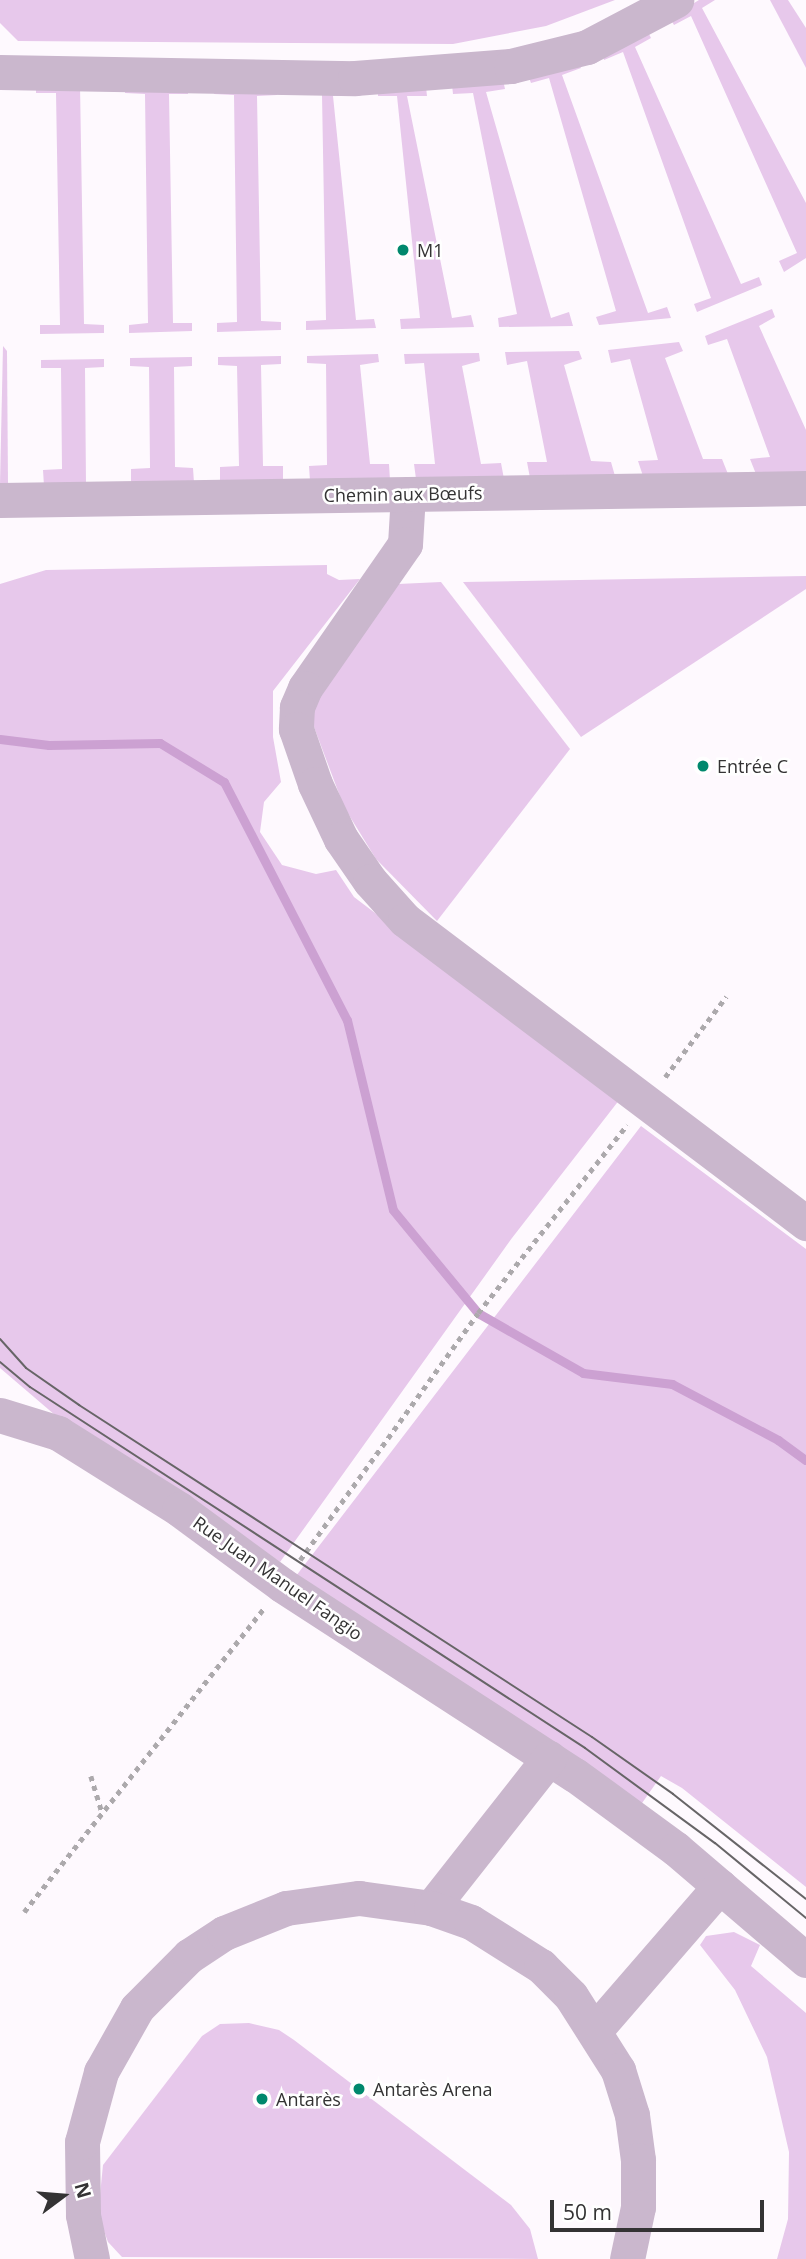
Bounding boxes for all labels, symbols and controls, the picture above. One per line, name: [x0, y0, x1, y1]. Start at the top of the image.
place label: M1: [417, 239, 443, 261]
marker: M1: [395, 242, 411, 258]
street label: Chemin aux Bœufs: [323, 482, 483, 506]
place label: Entrée C: [717, 755, 788, 777]
marker: Entrée C: [695, 758, 711, 774]
street label: Rue Juan Manuel Fangio: [189, 1511, 367, 1645]
place label: Antarès Arena: [373, 2078, 492, 2100]
marker: Antarès Arena: [351, 2081, 367, 2097]
place label: Antarès: [276, 2088, 341, 2110]
marker: Antarès: [254, 2091, 270, 2107]
north arrow: [28, 2161, 98, 2231]
text: N: [69, 2179, 98, 2201]
scale bar: [554, 2186, 768, 2230]
text: 50 m: [563, 2198, 612, 2226]

